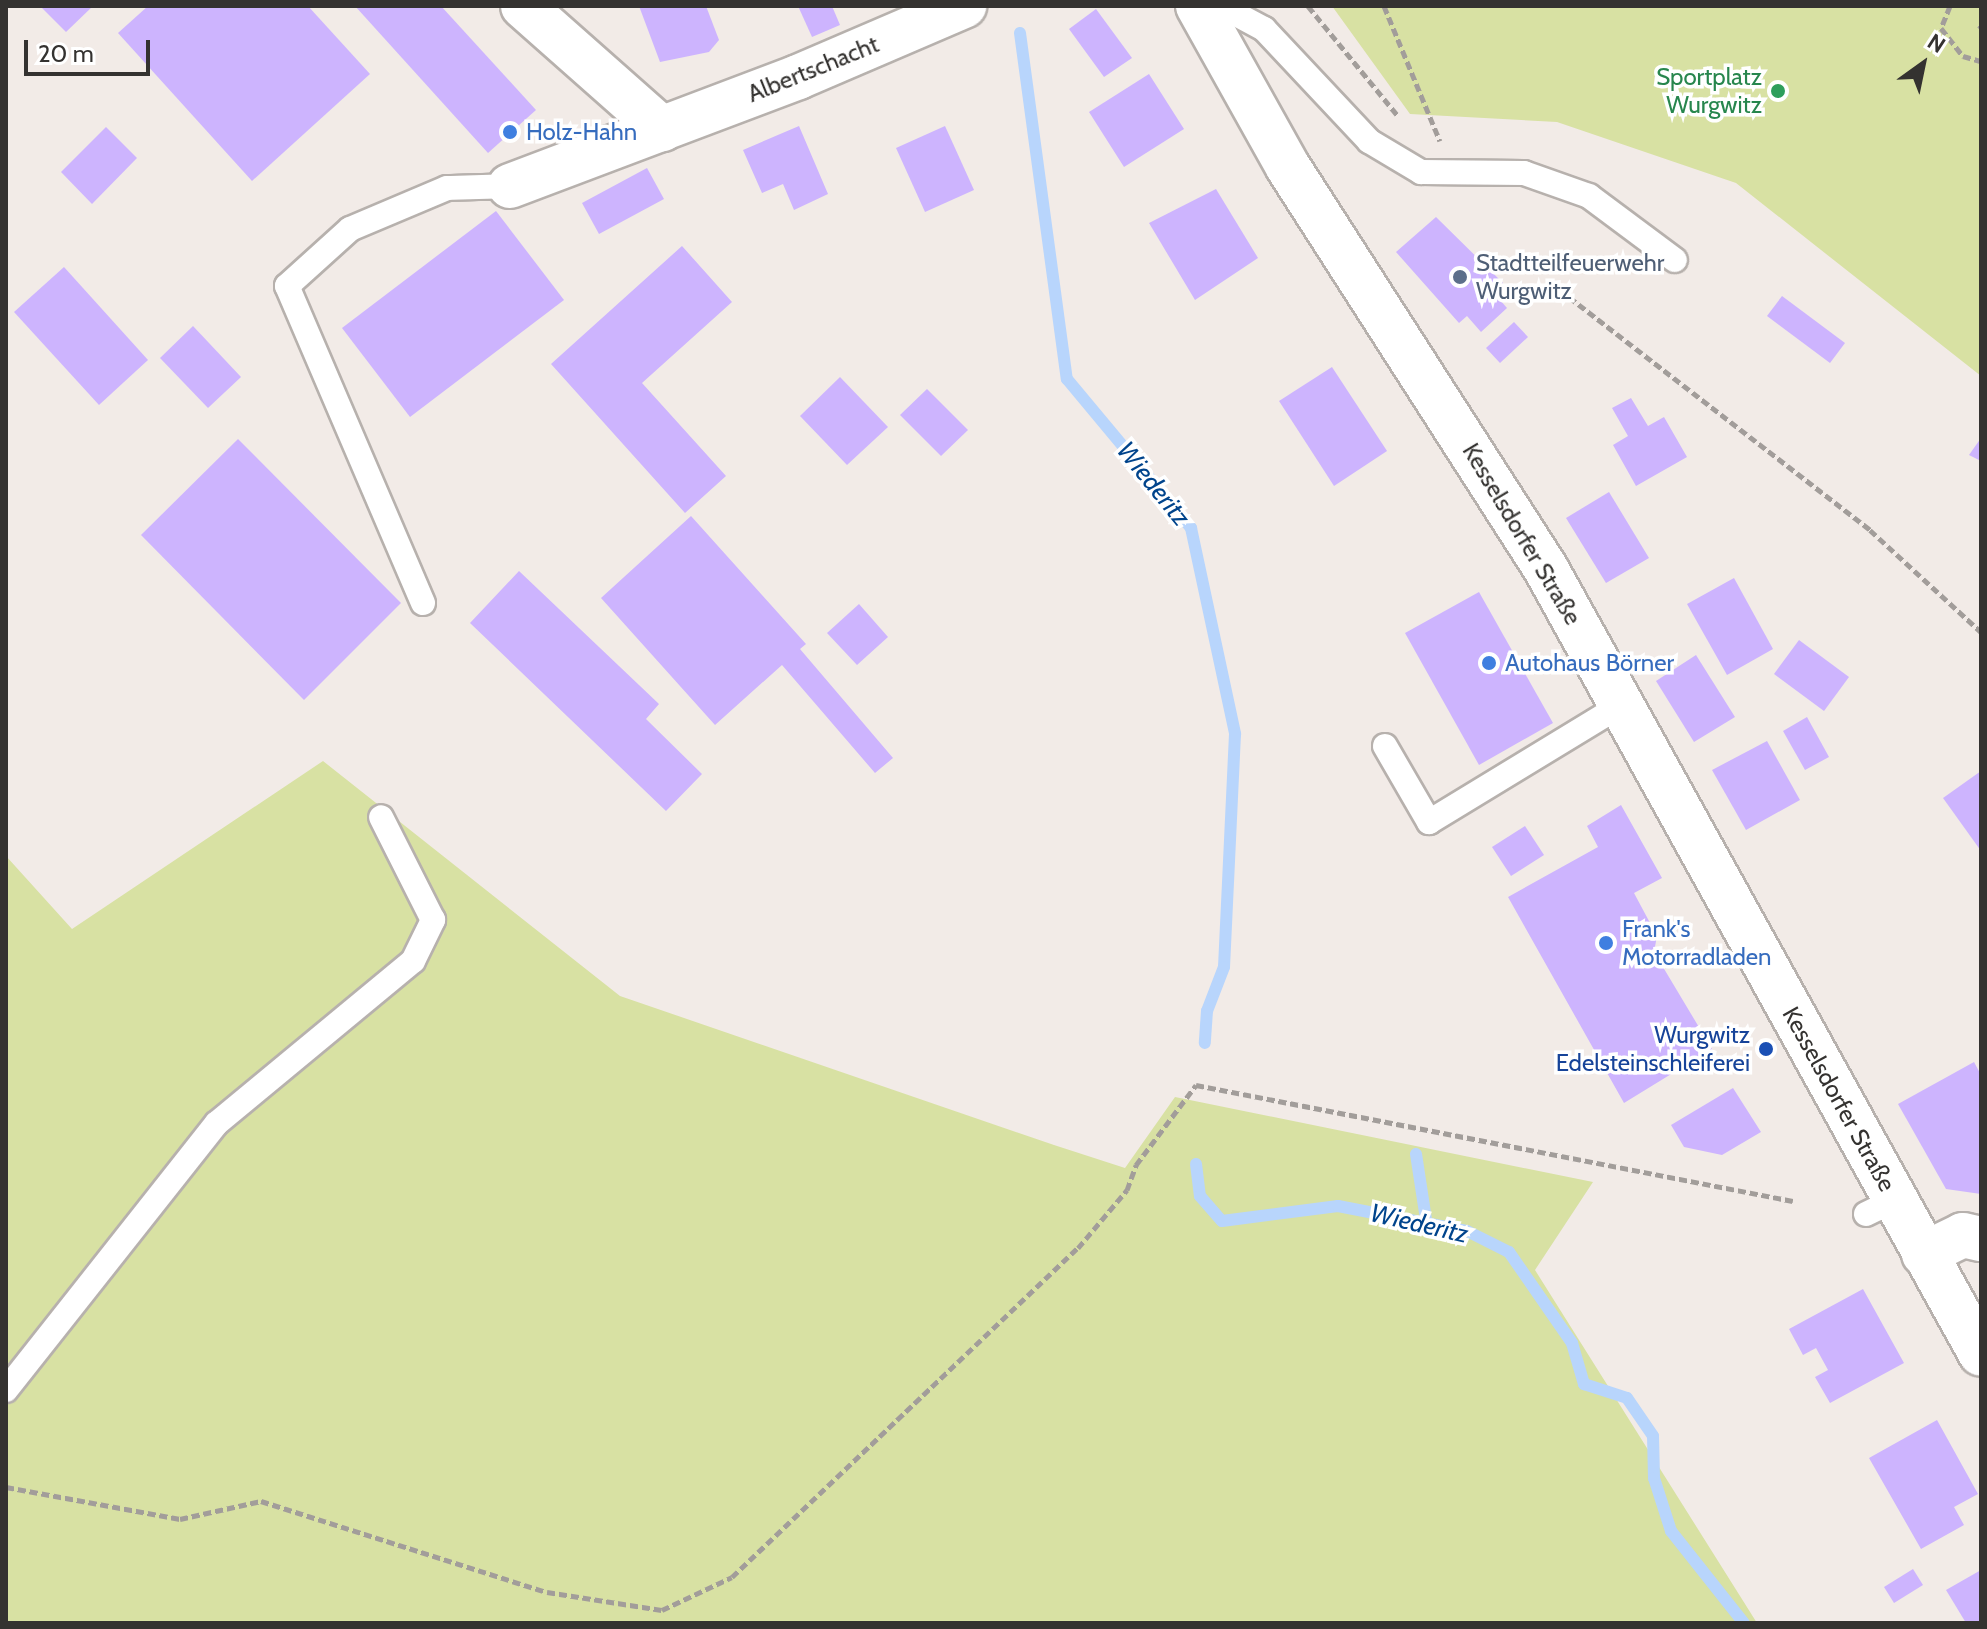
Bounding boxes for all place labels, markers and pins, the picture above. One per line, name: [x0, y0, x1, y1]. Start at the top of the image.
place label: Sportplatz Wurgwitz: [1656, 63, 1762, 119]
marker: Sportplatz Wurgwitz: [1769, 82, 1787, 100]
place label: Holz-Hahn: [526, 118, 637, 146]
marker: Holz-Hahn: [501, 123, 519, 141]
place label: Stadtteilfeuerwehr Wurgwitz: [1476, 249, 1664, 305]
marker: Stadtteilfeuerwehr Wurgwitz: [1451, 268, 1469, 286]
place label: Autohaus Börner: [1505, 649, 1674, 677]
marker: Autohaus Börner: [1480, 654, 1498, 672]
place label: Frank's Motorradladen: [1622, 915, 1771, 971]
marker: Frank's Motorradladen: [1597, 934, 1615, 952]
place label: Wurgwitz Edelsteinschleiferei: [1556, 1021, 1750, 1077]
marker: Wurgwitz Edelsteinschleiferei: [1757, 1040, 1775, 1058]

